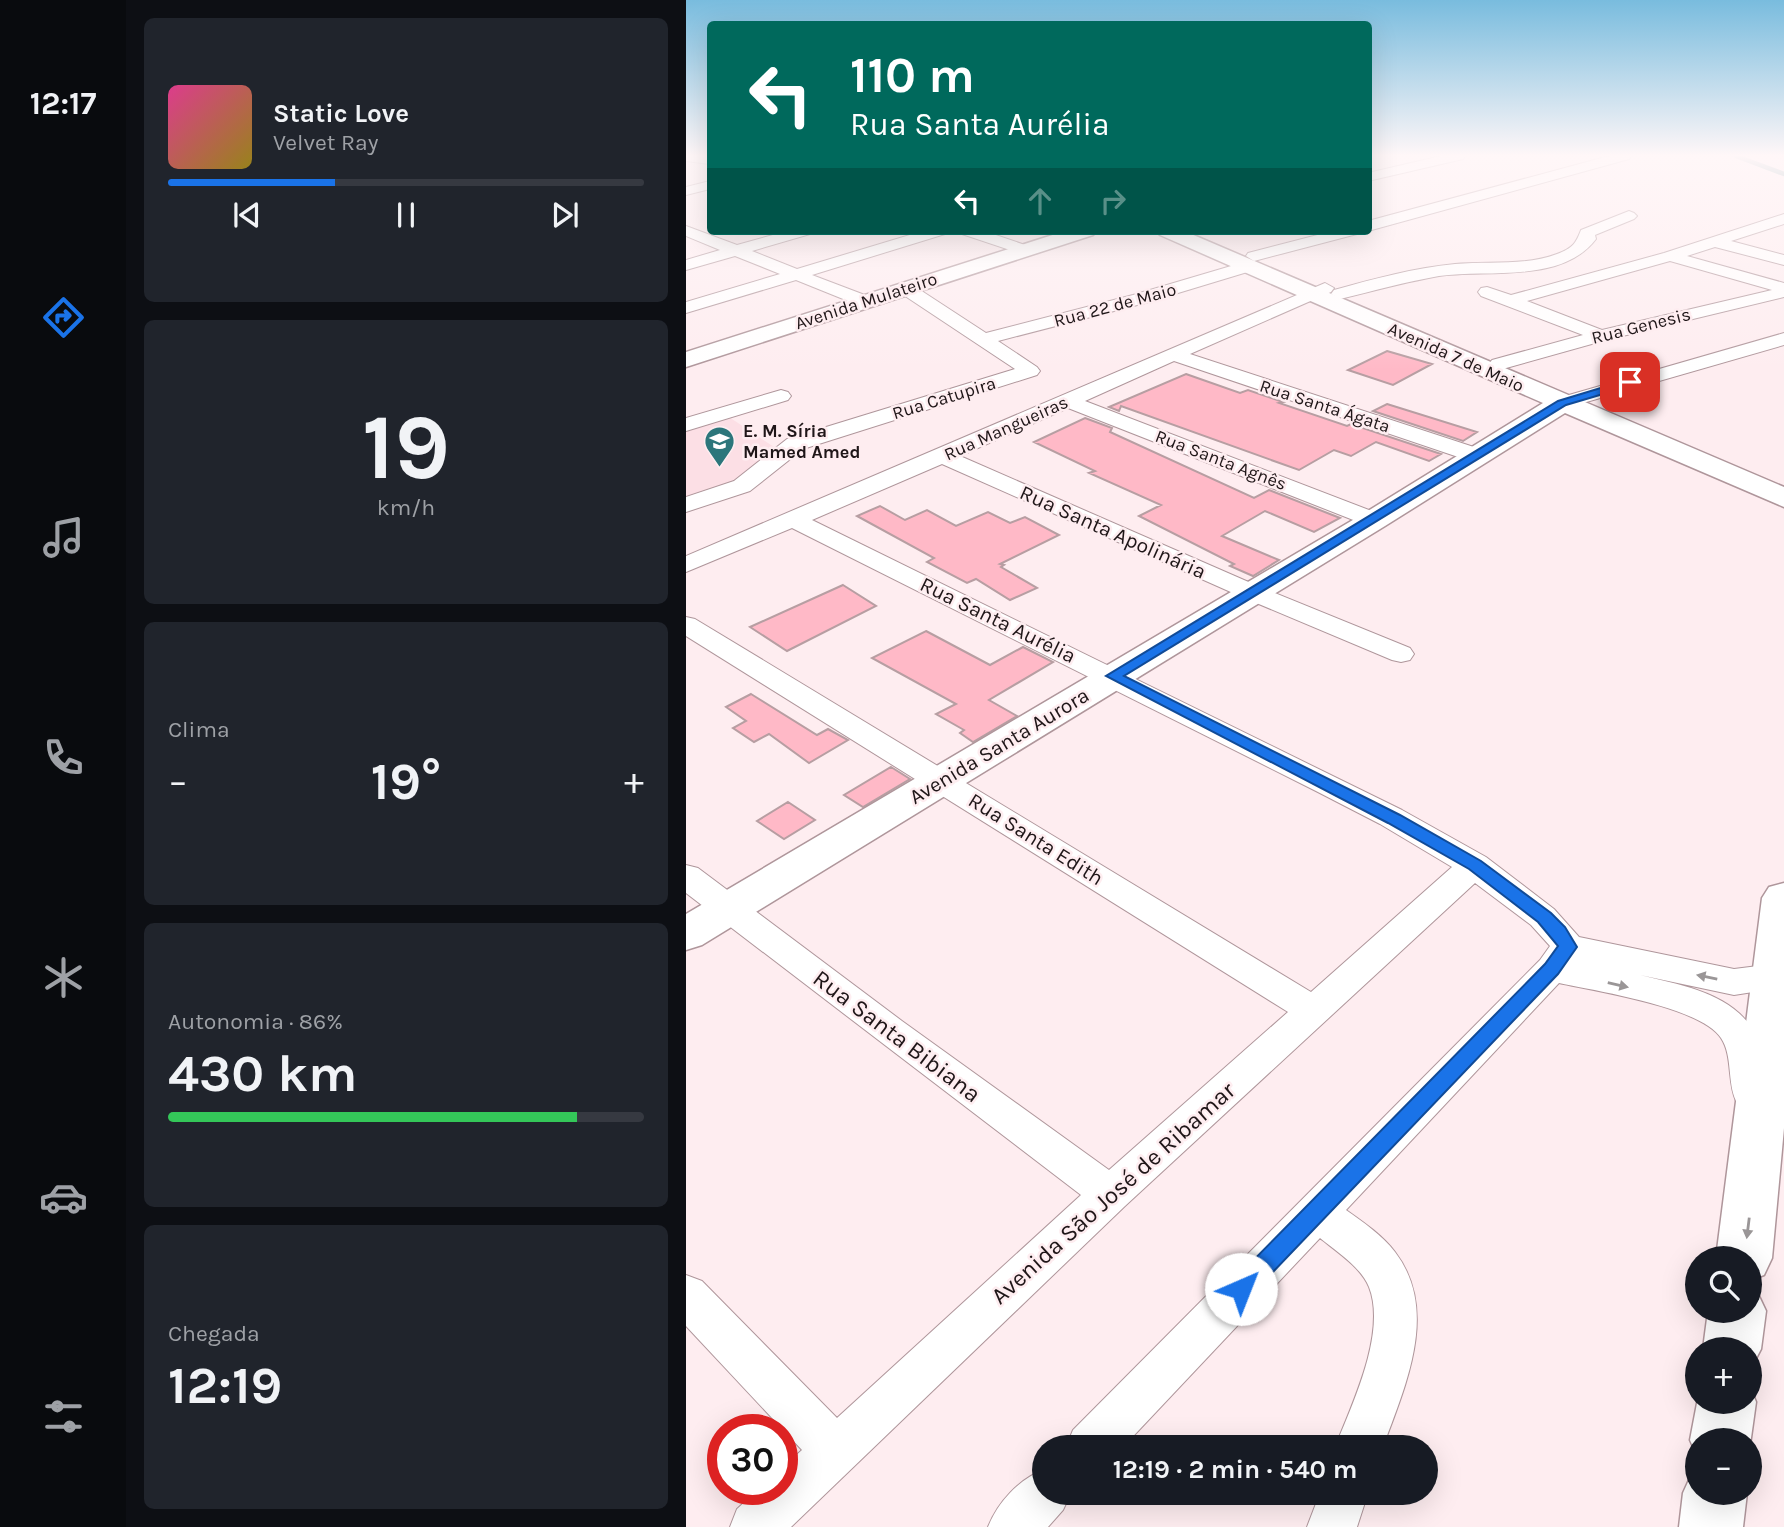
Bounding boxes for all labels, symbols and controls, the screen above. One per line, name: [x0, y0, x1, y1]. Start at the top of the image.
text: 110 m: [850, 47, 975, 104]
icon: left: [735, 49, 826, 140]
text: 12:17: [30, 85, 96, 122]
text: Static Love: [273, 98, 409, 129]
text: Rua Santa Aurélia: [850, 106, 1110, 143]
text: Velvet Ray: [273, 129, 378, 156]
icon: left: [948, 182, 986, 220]
icon: ahead: [1021, 182, 1059, 220]
icon: right: [1094, 182, 1132, 220]
icon: previous: [228, 196, 266, 234]
icon: pause: [387, 196, 425, 234]
icon: next: [546, 196, 584, 234]
street label: Avenida Mulateiro: [792, 268, 940, 334]
street label: Rua 22 de Maio: [1051, 278, 1179, 332]
icon: directions: [39, 293, 88, 342]
street label: Rua Genesis: [1589, 303, 1693, 349]
street label: Avenida 7 de Maio: [1385, 317, 1527, 397]
pin: [1600, 352, 1660, 412]
icon: arrive: [1611, 363, 1649, 401]
street label: Rua Catupira: [890, 372, 998, 424]
street label: Rua Santa Ágata: [1257, 374, 1393, 437]
street label: Rua Mangueiras: [940, 391, 1072, 465]
text: 19: [362, 395, 450, 501]
place label: E. M. Síria Mamed Amed: [743, 420, 860, 463]
school or university icon: E. M. Síria Mamed Amed: [703, 424, 737, 468]
street label: Rua Santa Agnês: [1152, 425, 1290, 495]
street label: Rua Santa Apolinária: [1016, 480, 1210, 584]
text: km/h: [377, 494, 435, 521]
icon: music: [39, 513, 88, 562]
street label: Rua Santa Aurélia: [916, 572, 1080, 668]
street label: Avenida Santa Aurora: [905, 683, 1093, 809]
text: Clima: [168, 716, 230, 743]
icon: phone: [39, 733, 88, 782]
text: 19°: [371, 751, 441, 812]
text: −: [168, 759, 188, 804]
text: +: [624, 759, 644, 804]
street label: Rua Santa Edith: [964, 788, 1108, 890]
icon: climate: [39, 953, 88, 1002]
street label: Rua Santa Bibiana: [808, 964, 986, 1108]
one-way arrow: [1696, 971, 1718, 982]
one-way arrow: [1607, 980, 1629, 991]
text: Autonomia · 86%: [168, 1008, 343, 1035]
text: 430 km: [168, 1043, 357, 1104]
street label: Avenida São José de Ribamar: [985, 1076, 1241, 1310]
icon: car: [39, 1173, 88, 1222]
one-way arrow: [1742, 1217, 1753, 1239]
map controls: [1685, 1246, 1762, 1505]
button: search: [1685, 1246, 1762, 1323]
position arrow: [1204, 1252, 1278, 1326]
text: Chegada: [168, 1320, 260, 1347]
button: +: [1685, 1337, 1762, 1414]
text: 12:19: [168, 1355, 282, 1416]
icon: filters: [39, 1392, 88, 1441]
speed limit sign: 30: [707, 1414, 798, 1505]
button: −: [1685, 1428, 1762, 1505]
text: 12:19 · 2 min · 540 m: [1113, 1454, 1357, 1485]

